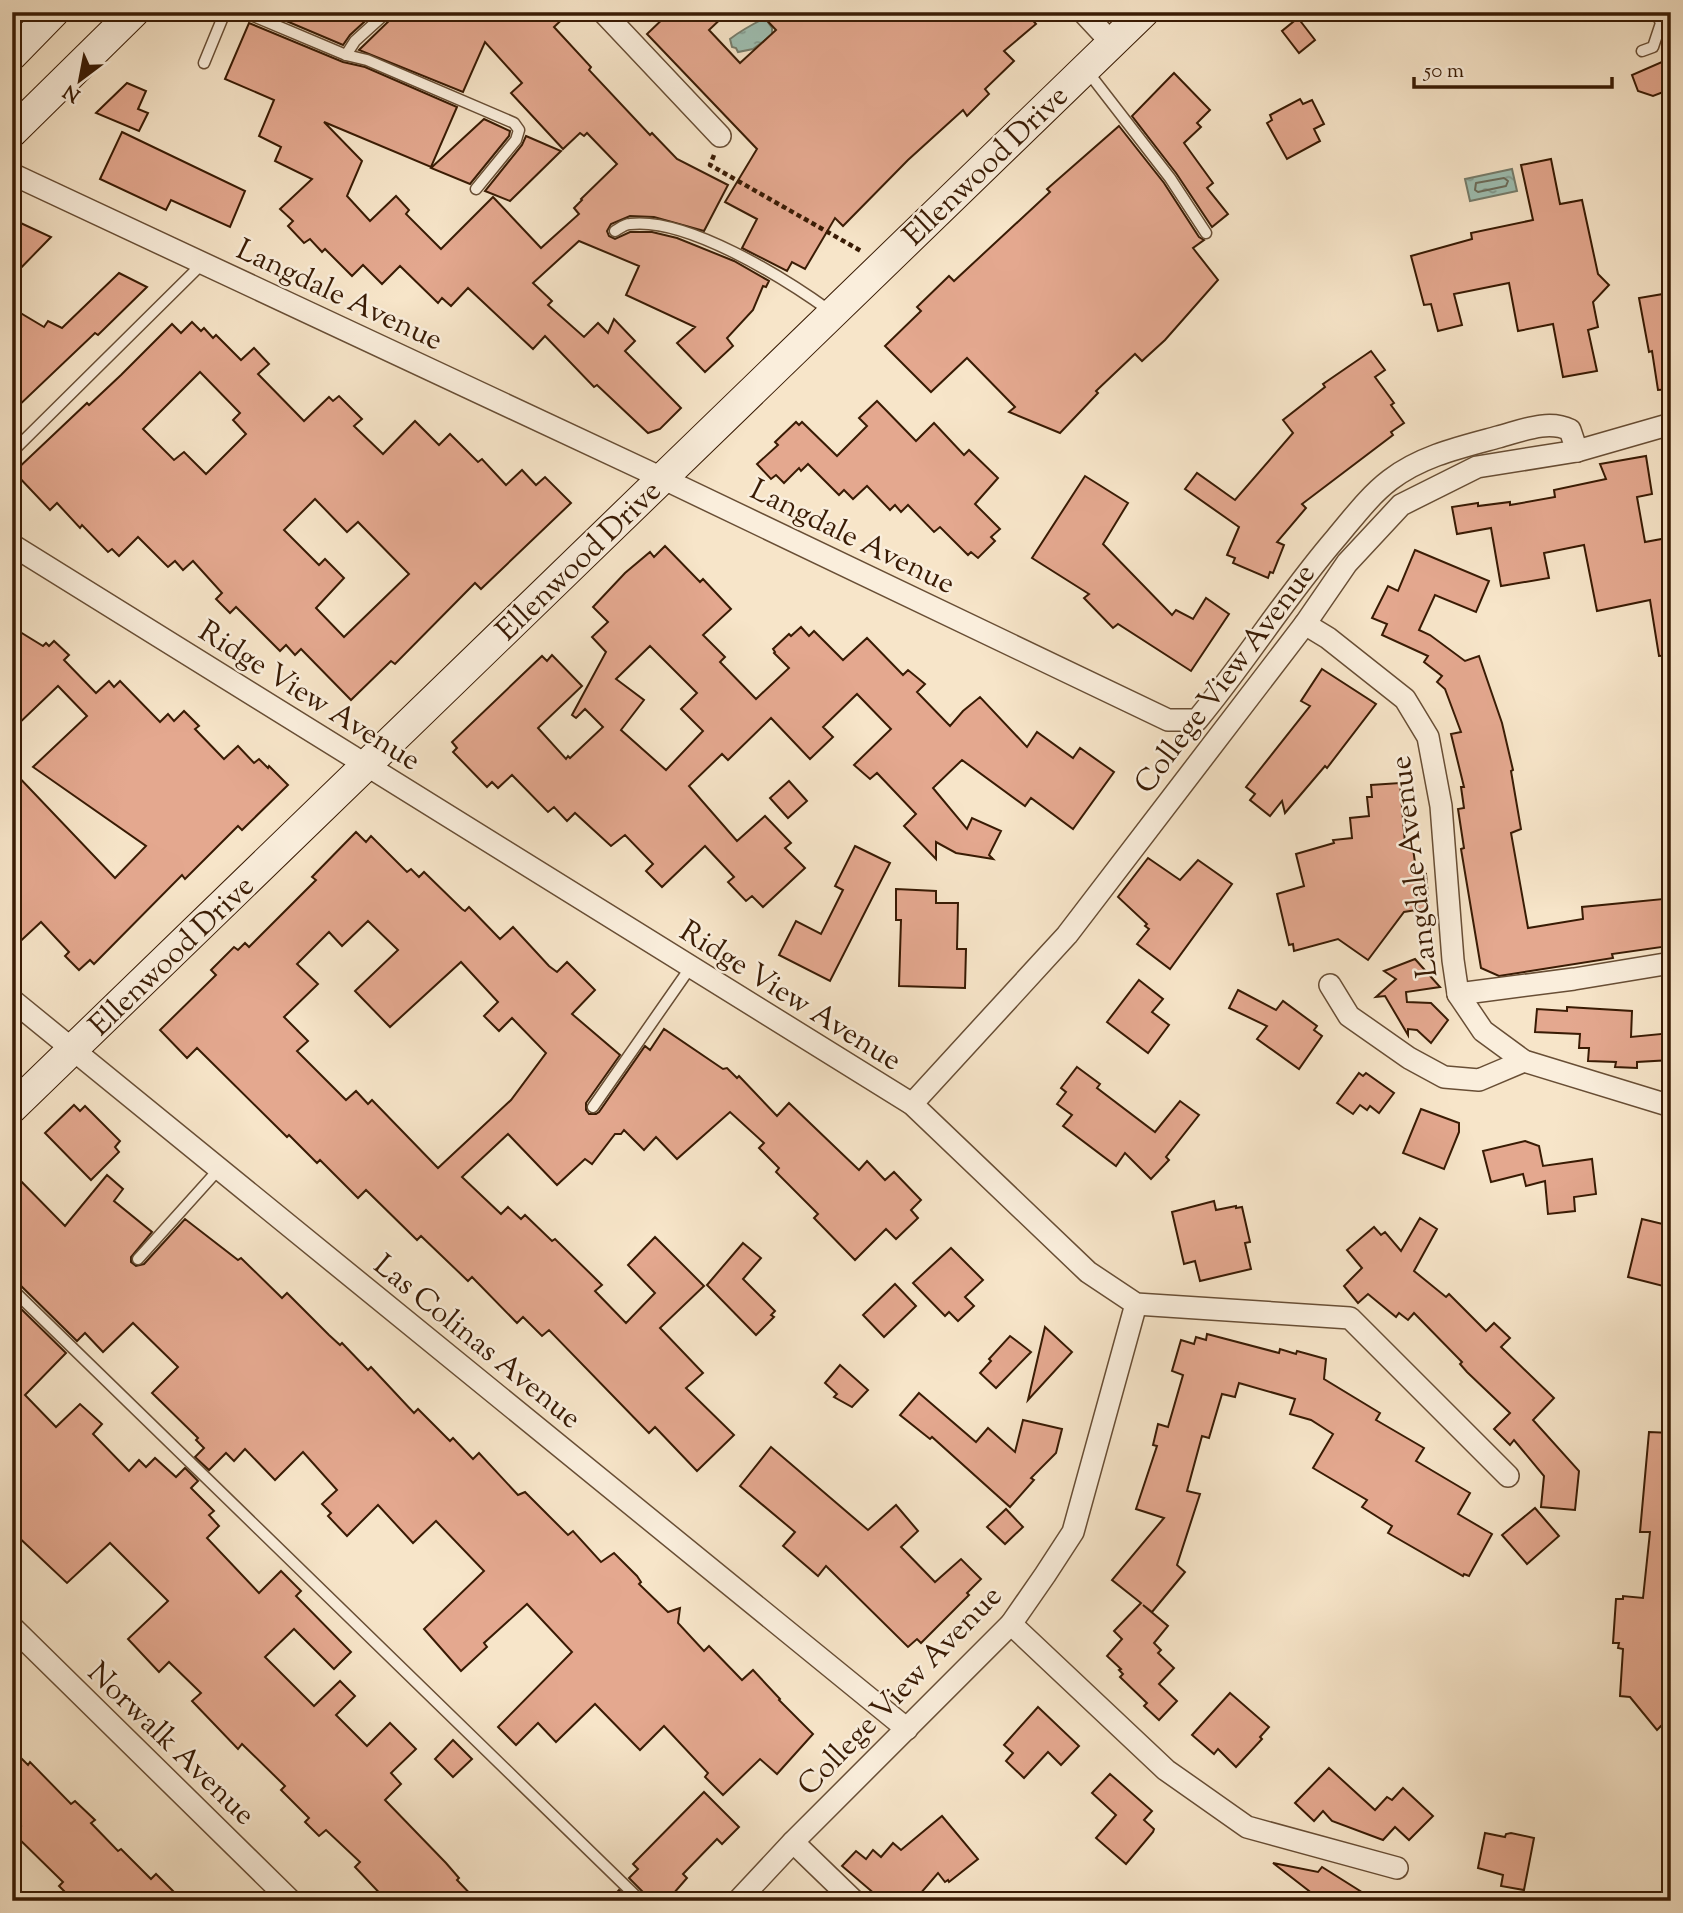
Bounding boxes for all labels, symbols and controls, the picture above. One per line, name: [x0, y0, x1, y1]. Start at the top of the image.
north arrow: [46, 46, 116, 116]
scale bar: [1414, 46, 1611, 90]
text: 50 m: [1423, 57, 1464, 87]
text: N: [59, 77, 86, 108]
street label: Ellenwood Drive: [894, 77, 1079, 257]
street label: Langdale Avenue: [229, 230, 449, 363]
street label: Langdale Avenue: [742, 470, 962, 607]
street label: Ellenwood Drive: [487, 472, 672, 652]
street label: College View Avenue: [1125, 555, 1327, 804]
street label: Ridge View Avenue: [189, 611, 428, 783]
street label: Langdale Avenue: [1381, 753, 1450, 980]
street label: Ellenwood Drive: [80, 867, 265, 1047]
street label: Ridge View Avenue: [670, 911, 909, 1083]
street label: Las Colinas Avenue: [363, 1246, 590, 1440]
street label: College View Avenue: [789, 1577, 1013, 1807]
street label: Norwalk Avenue: [77, 1653, 264, 1836]

